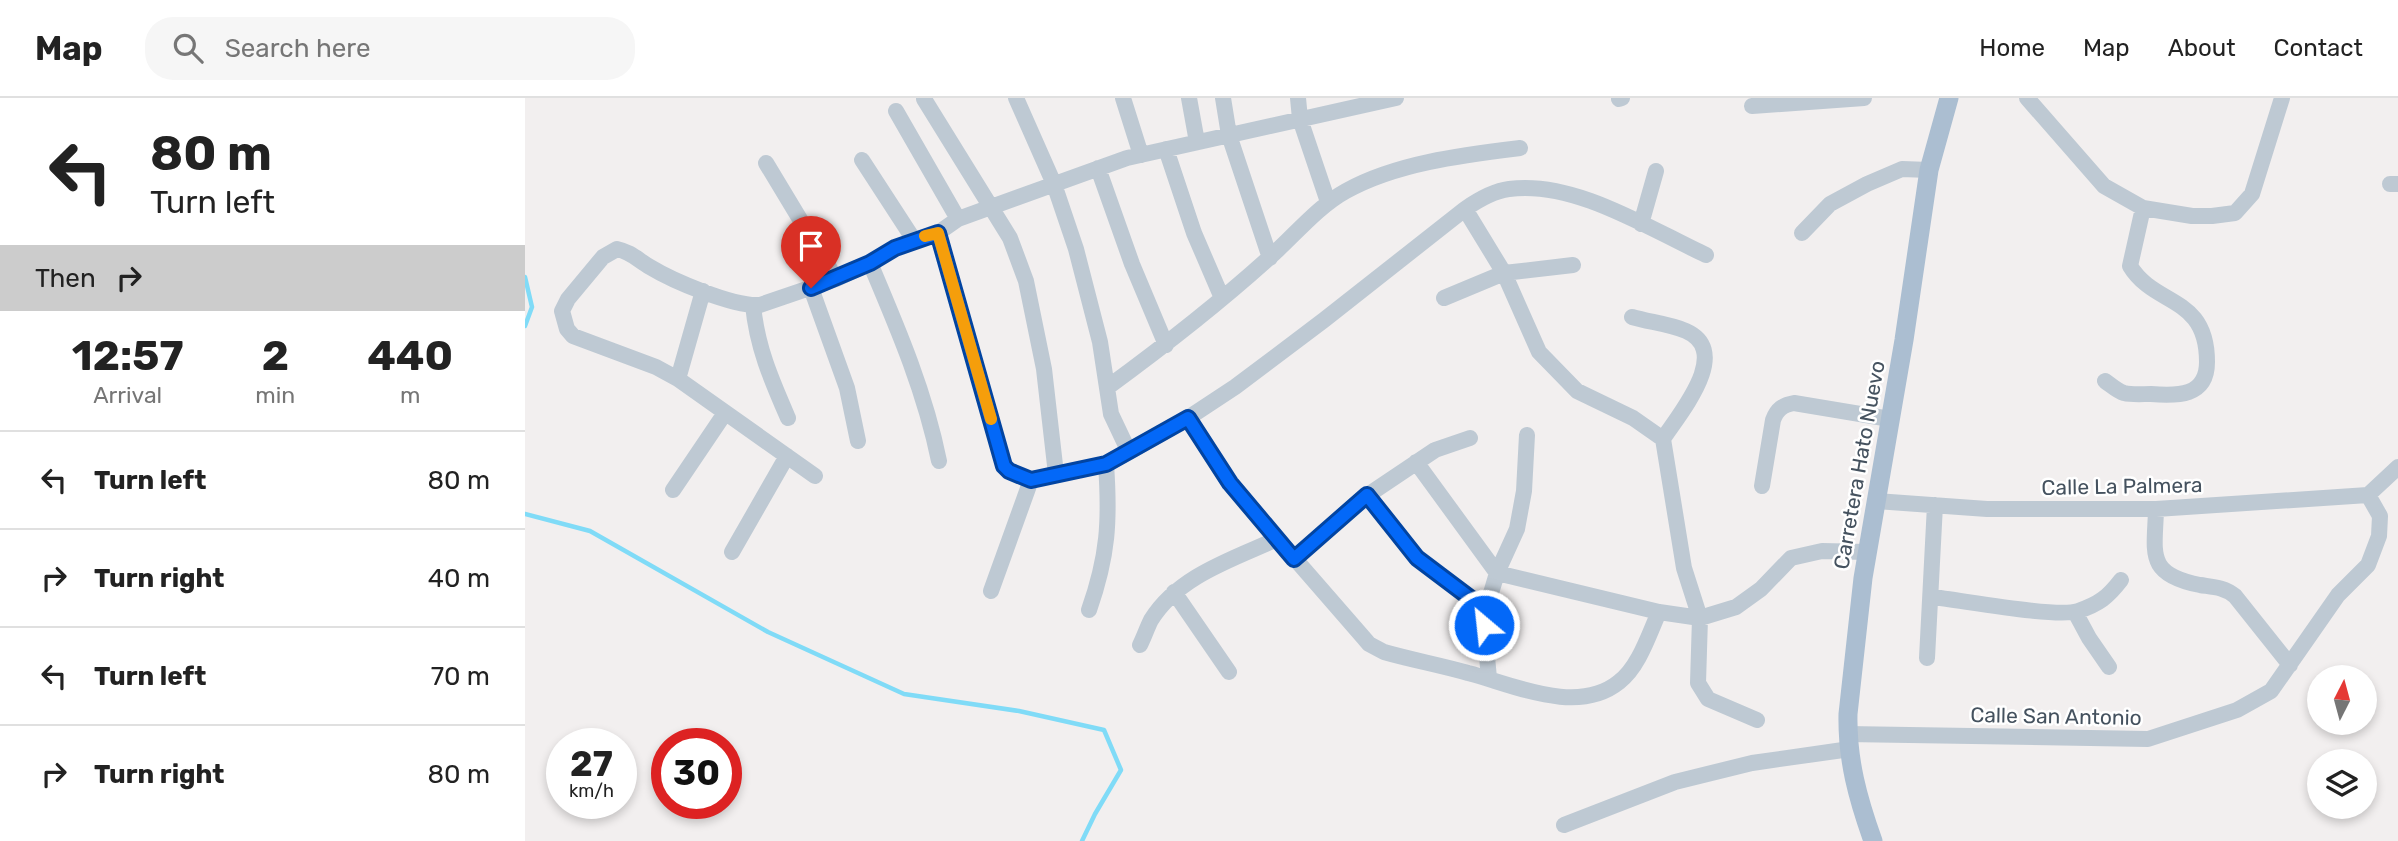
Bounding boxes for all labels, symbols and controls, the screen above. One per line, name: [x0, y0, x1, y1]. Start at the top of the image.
search box: [145, 17, 635, 80]
text: Map: [35, 29, 103, 68]
icon: search: [169, 29, 207, 67]
text: Search here: [225, 33, 370, 64]
text: Home: [1979, 34, 2045, 62]
text: Map: [2083, 34, 2130, 62]
text: About: [2168, 34, 2236, 62]
text: Contact: [2274, 34, 2363, 62]
text: 80 m: [150, 124, 272, 182]
icon: left: [35, 126, 126, 217]
text: Turn left: [150, 183, 275, 221]
pin: [781, 216, 841, 288]
icon: arrive: [792, 227, 830, 265]
icon: right: [110, 259, 148, 297]
text: Then: [35, 263, 96, 294]
text: 12:57: [72, 331, 184, 381]
text: 2: [262, 331, 289, 381]
text: 440: [367, 331, 453, 381]
street label: Carretera Hato Nuevo: [1828, 359, 1890, 571]
text: Arrival: [93, 381, 162, 409]
text: min: [255, 381, 295, 409]
text: m: [400, 381, 420, 409]
icon: left: [35, 461, 73, 499]
text: Turn left: [94, 465, 206, 496]
text: 80 m: [427, 465, 490, 496]
street label: Calle La Palmera: [2041, 472, 2203, 500]
icon: right: [35, 559, 73, 597]
text: Turn right: [94, 563, 224, 594]
text: 40 m: [428, 563, 490, 594]
position arrow: [1447, 588, 1521, 662]
icon: left: [35, 657, 73, 695]
text: Turn left: [94, 661, 206, 692]
text: 70 m: [431, 661, 490, 692]
north arrow: [2307, 665, 2377, 735]
map controls: [2307, 665, 2377, 819]
street label: Calle San Antonio: [1970, 702, 2142, 730]
speed limit sign: 30: [651, 728, 742, 819]
text: 27: [570, 743, 613, 785]
button: layers: [2307, 749, 2377, 819]
icon: right: [35, 755, 73, 793]
text: Turn right: [94, 759, 224, 790]
text: 80 m: [427, 759, 490, 790]
text: km/h: [569, 780, 614, 802]

